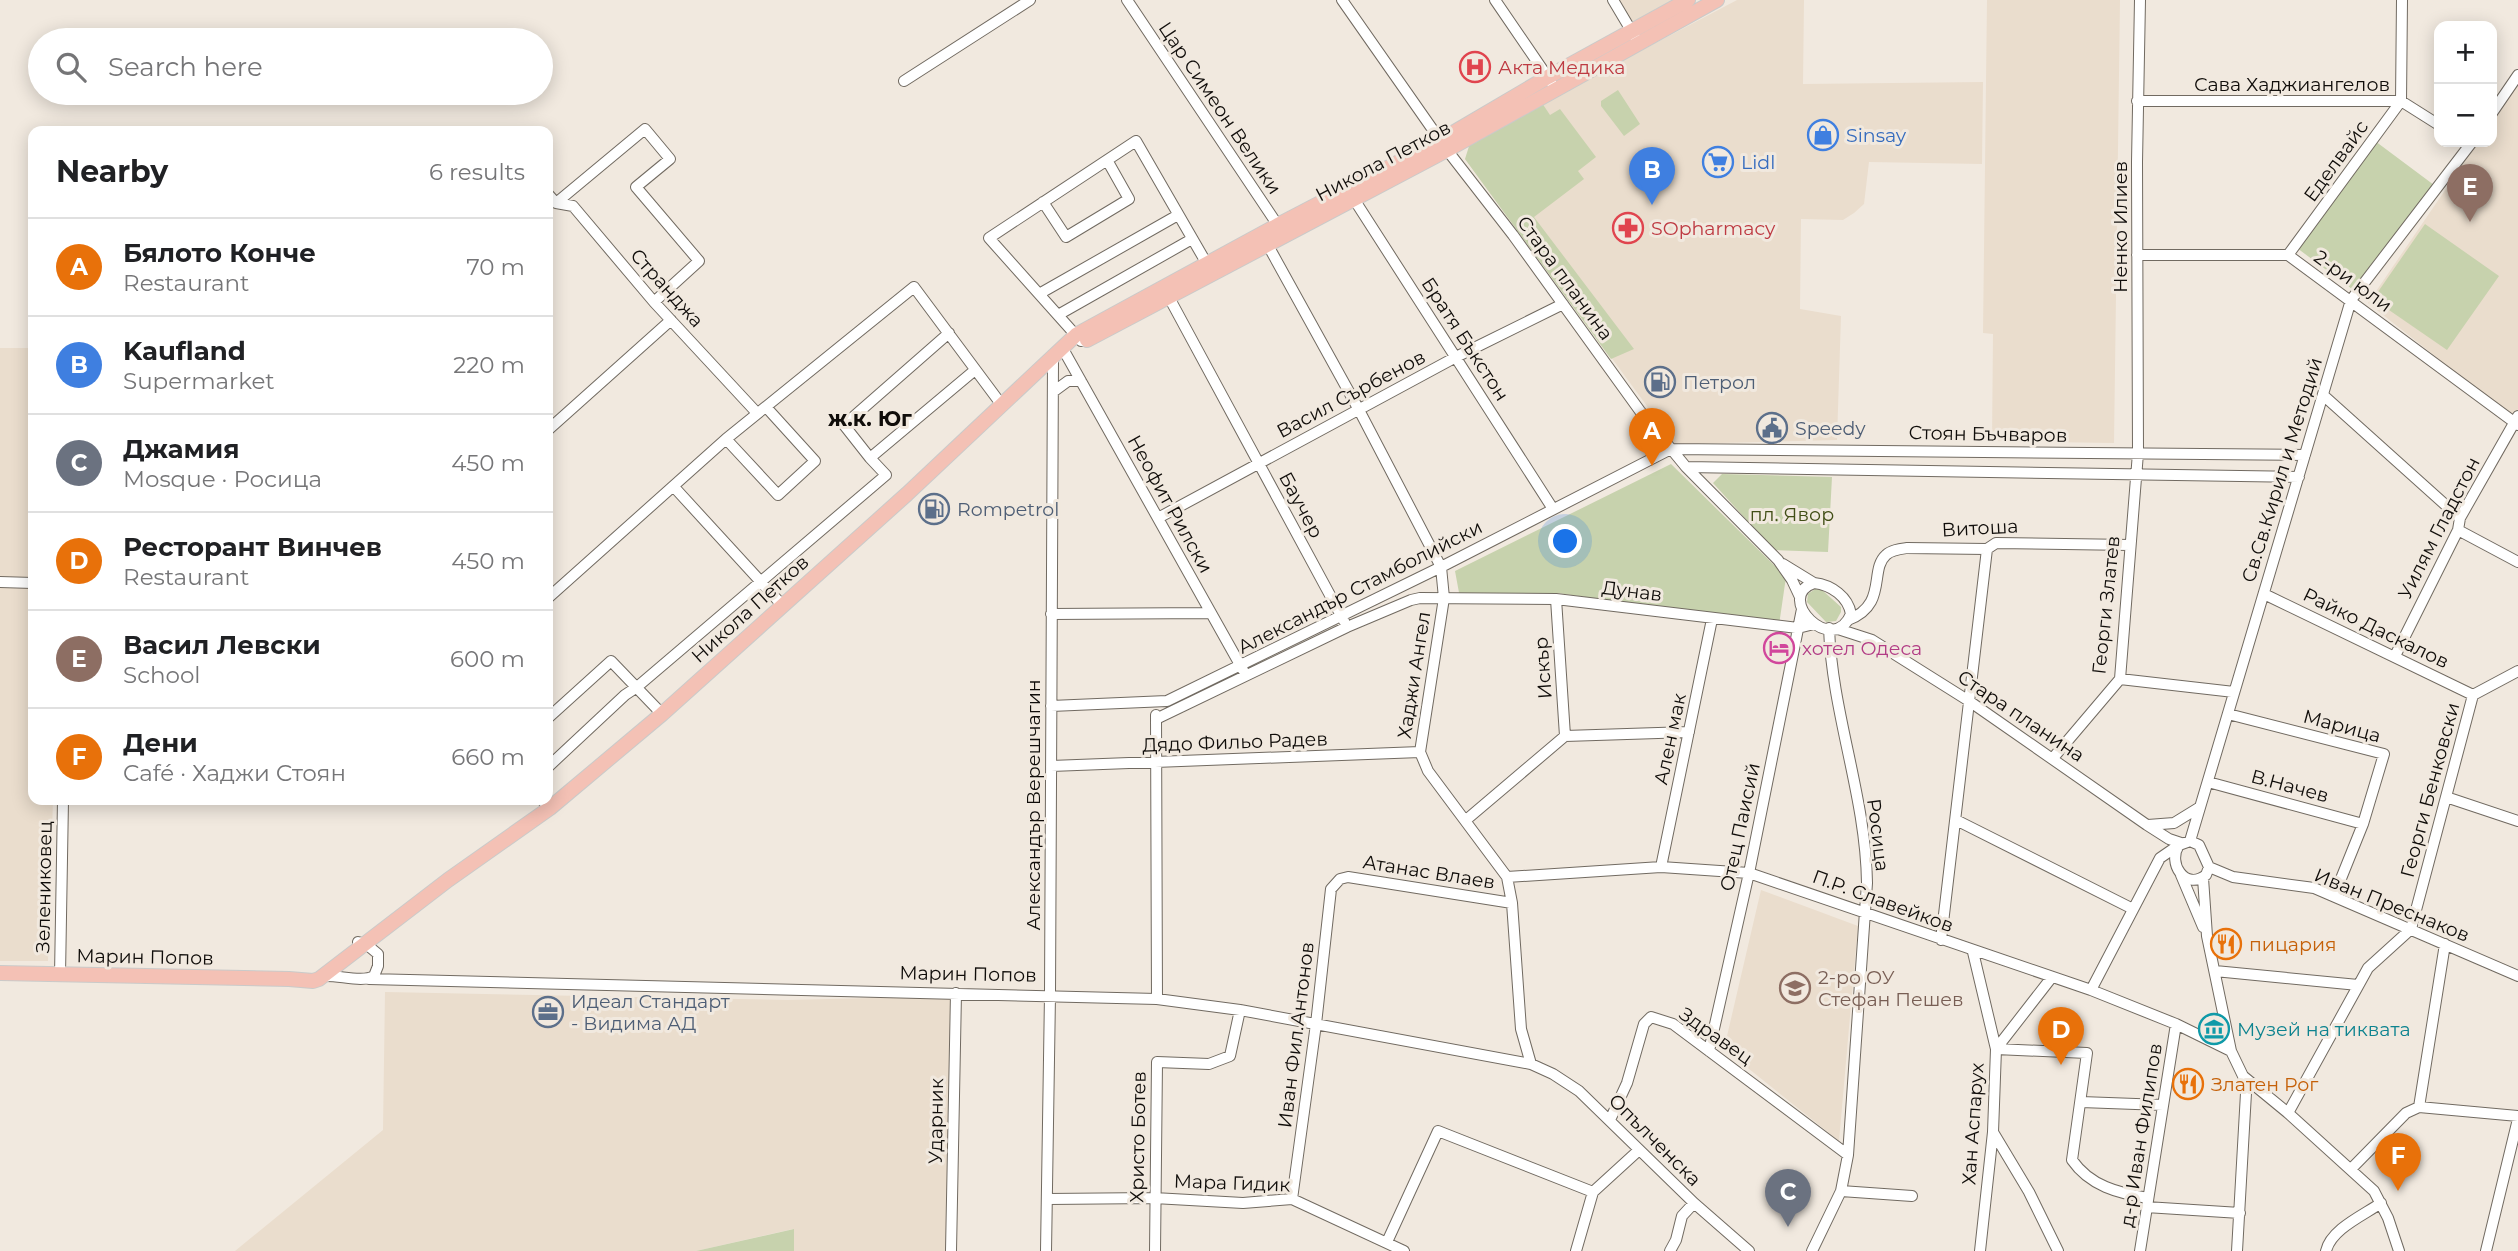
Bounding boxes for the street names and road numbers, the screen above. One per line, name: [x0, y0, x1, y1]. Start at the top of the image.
street label: Цар Симеон Велики: [1154, 17, 1286, 199]
street label: Сава Хаджиангелов: [2194, 73, 2390, 96]
street label: Никола Петков: [1311, 116, 1455, 206]
street label: Еделвайс: [2299, 116, 2373, 206]
street label: Ненко Илиев: [2109, 161, 2132, 293]
street label: Стара планина: [1512, 211, 1618, 345]
street label: Странджа: [626, 244, 708, 332]
street label: 2-ри юли: [2310, 245, 2396, 317]
street label: Братя Бъкстон: [1416, 273, 1514, 405]
street label: Васил Сърбенов: [1273, 345, 1429, 443]
street label: Св.Св.Кирил и Методий: [2237, 355, 2327, 585]
street label: Стоян Бъчваров: [1908, 421, 2068, 447]
street label: Неофит Рилски: [1123, 431, 1217, 577]
street label: Уилям Гладстон: [2393, 453, 2485, 603]
street label: Баучер: [1274, 468, 1328, 542]
street label: Александър Стамболийски: [1234, 515, 1486, 659]
street label: Витоша: [1941, 515, 2019, 541]
street label: Георги Златев: [2087, 535, 2125, 675]
street label: Никола Петков: [687, 550, 813, 668]
street label: Дунав: [1601, 576, 1663, 606]
street label: Райко Даскалов: [2299, 583, 2453, 673]
street label: Хаджи Ангел: [1393, 610, 1435, 740]
street label: Искър: [1529, 636, 1557, 700]
street label: Стара планина: [1953, 665, 2089, 767]
street label: Александър Верешчагин: [1022, 679, 1045, 931]
street label: Ален мак: [1649, 691, 1691, 787]
street label: Георги Бенковски: [2396, 700, 2464, 880]
street label: Марица: [2301, 705, 2383, 747]
street label: Дядо Фильо Радев: [1142, 727, 1328, 757]
street label: Отец Паисий: [1715, 761, 1765, 893]
street label: В.Начев: [2249, 765, 2331, 807]
street label: Росица: [1862, 797, 1894, 873]
street label: Зелениковец: [31, 821, 57, 953]
street label: Атанас Влаев: [1361, 850, 1497, 894]
street label: Иван Преснаков: [2311, 863, 2473, 947]
street label: П.Р. Славейков: [1809, 865, 1957, 937]
street label: Иван Фил.Антонов: [1273, 941, 1319, 1129]
street label: Марин Попов: [76, 944, 214, 970]
street label: Марин Попов: [899, 961, 1037, 987]
street label: Здравец: [1675, 1002, 1757, 1070]
street label: д-р Иван Филипов: [2115, 1041, 2167, 1229]
street label: Хан Аспарух: [1957, 1062, 1989, 1186]
street label: Христо Ботев: [1125, 1071, 1151, 1203]
street label: Ударник: [924, 1078, 948, 1164]
street label: Опълченска: [1604, 1089, 1706, 1191]
street label: Мара Гидик: [1173, 1169, 1291, 1197]

